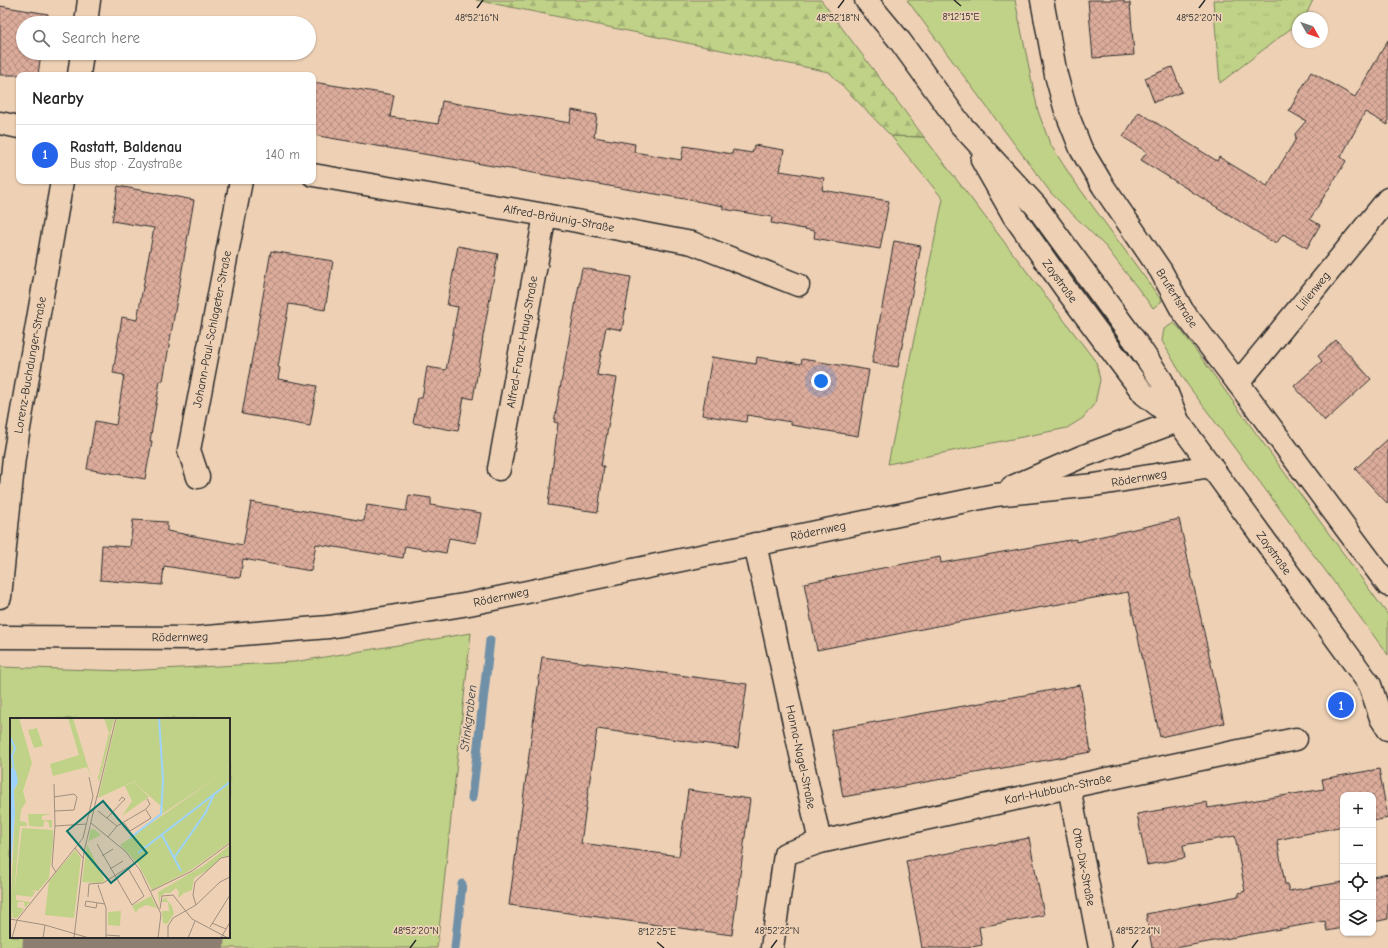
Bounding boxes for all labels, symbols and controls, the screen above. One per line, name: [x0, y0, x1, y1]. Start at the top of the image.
text: 8°12'15"E: [943, 11, 979, 23]
text: 48°52'16"N: [455, 12, 499, 24]
text: 48°52'18"N: [816, 12, 860, 24]
text: 48°52'20"N: [1176, 12, 1222, 24]
north arrow: [1292, 12, 1328, 48]
search box: [16, 16, 316, 60]
icon: search: [30, 27, 52, 49]
text: Search here: [62, 29, 140, 47]
text: Nearby: [32, 89, 83, 108]
text: Rastatt, Baldenau: [70, 138, 182, 156]
text: 1: [42, 147, 48, 162]
text: 140 m: [266, 147, 300, 162]
text: Bus stop · Zaystraße: [70, 156, 182, 171]
street label: Alfred-Bräunig-Straße: [502, 201, 616, 235]
street label: Johann-Paul-Schlageter-Straße: [190, 249, 234, 409]
street label: Zaystraße: [1040, 257, 1080, 305]
street label: Brufertstraße: [1153, 266, 1201, 330]
street label: Lilienweg: [1293, 269, 1333, 313]
street label: Alfred-Franz-Haug-Straße: [503, 275, 541, 409]
street label: Lorenz-Buchdunger-Straße: [11, 295, 49, 435]
your location: [811, 371, 831, 391]
street label: Rödernweg: [1110, 466, 1168, 490]
street label: Rödernweg: [789, 518, 847, 544]
street label: Zaystraße: [1254, 529, 1294, 577]
street label: Rödernweg: [472, 584, 530, 610]
street label: Rödernweg: [152, 630, 208, 644]
water label: Stinkgraben: [456, 684, 480, 752]
pin: 1: [1328, 690, 1354, 720]
street label: Hanna-Nagel-Straße: [783, 704, 819, 810]
inset map: [10, 718, 230, 938]
street label: Karl-Hubbuch-Straße: [1003, 771, 1113, 807]
map controls: [1340, 792, 1376, 936]
button: +: [1340, 792, 1376, 828]
street label: Otto-Dix-Straße: [1070, 827, 1098, 907]
button: −: [1340, 828, 1376, 864]
button: locate: [1340, 864, 1376, 900]
button: layers: [1340, 900, 1376, 936]
text: 48°52'20"N: [393, 925, 439, 937]
text: 48°52'22"N: [755, 925, 799, 937]
text: 48°52'24"N: [1116, 925, 1160, 937]
text: 8°12'25"E: [638, 926, 676, 938]

